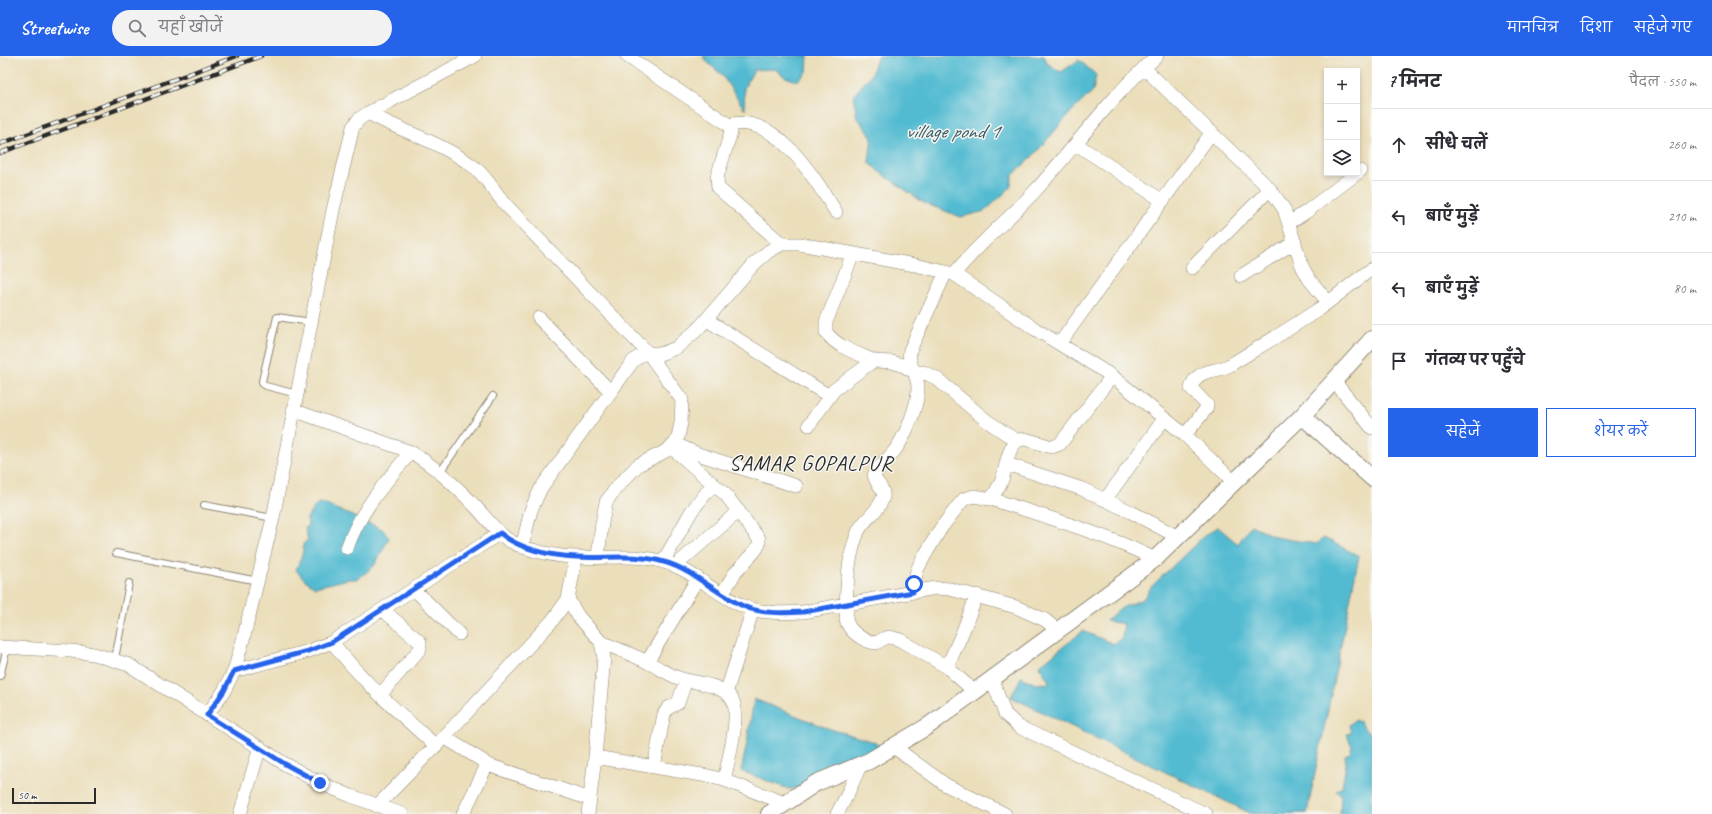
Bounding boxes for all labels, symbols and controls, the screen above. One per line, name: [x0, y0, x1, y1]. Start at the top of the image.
search box: [112, 10, 392, 46]
text: Streetwise: [20, 16, 88, 40]
icon: search: [126, 17, 148, 39]
text: यहाँ खोजें: [158, 18, 223, 37]
text: मानचित्र: [1507, 19, 1558, 36]
text: दिशा: [1580, 19, 1612, 36]
text: सहेजे गए: [1634, 19, 1692, 36]
map controls: [1324, 68, 1360, 176]
button: +: [1324, 68, 1360, 104]
text: 7 मिनट: [1388, 71, 1441, 92]
text: पैदल · 550 m: [1629, 74, 1696, 90]
button: −: [1324, 104, 1360, 140]
water label: village pond 1: [905, 118, 1003, 144]
icon: ahead: [1388, 134, 1410, 156]
text: सीधे चलें: [1426, 135, 1487, 154]
text: 260 m: [1668, 137, 1696, 153]
button: layers: [1324, 140, 1360, 176]
icon: left: [1388, 206, 1410, 228]
text: बाएँ मुड़ें: [1426, 207, 1478, 226]
text: 210 m: [1668, 209, 1696, 225]
icon: left: [1388, 278, 1410, 300]
text: बाएँ मुड़ें: [1426, 279, 1478, 298]
text: 80 m: [1674, 281, 1696, 297]
icon: arrive: [1388, 350, 1410, 372]
text: गंतव्य पर पहुँचे: [1426, 351, 1524, 370]
button: सहेजें: [1388, 408, 1538, 457]
button: शेयर करें: [1546, 408, 1696, 457]
district label: SAMAR GOPALPUR: [729, 449, 895, 477]
route start: [905, 575, 923, 593]
route end: [311, 774, 329, 792]
scale bar: [12, 786, 96, 805]
text: 50 m: [18, 788, 37, 802]

